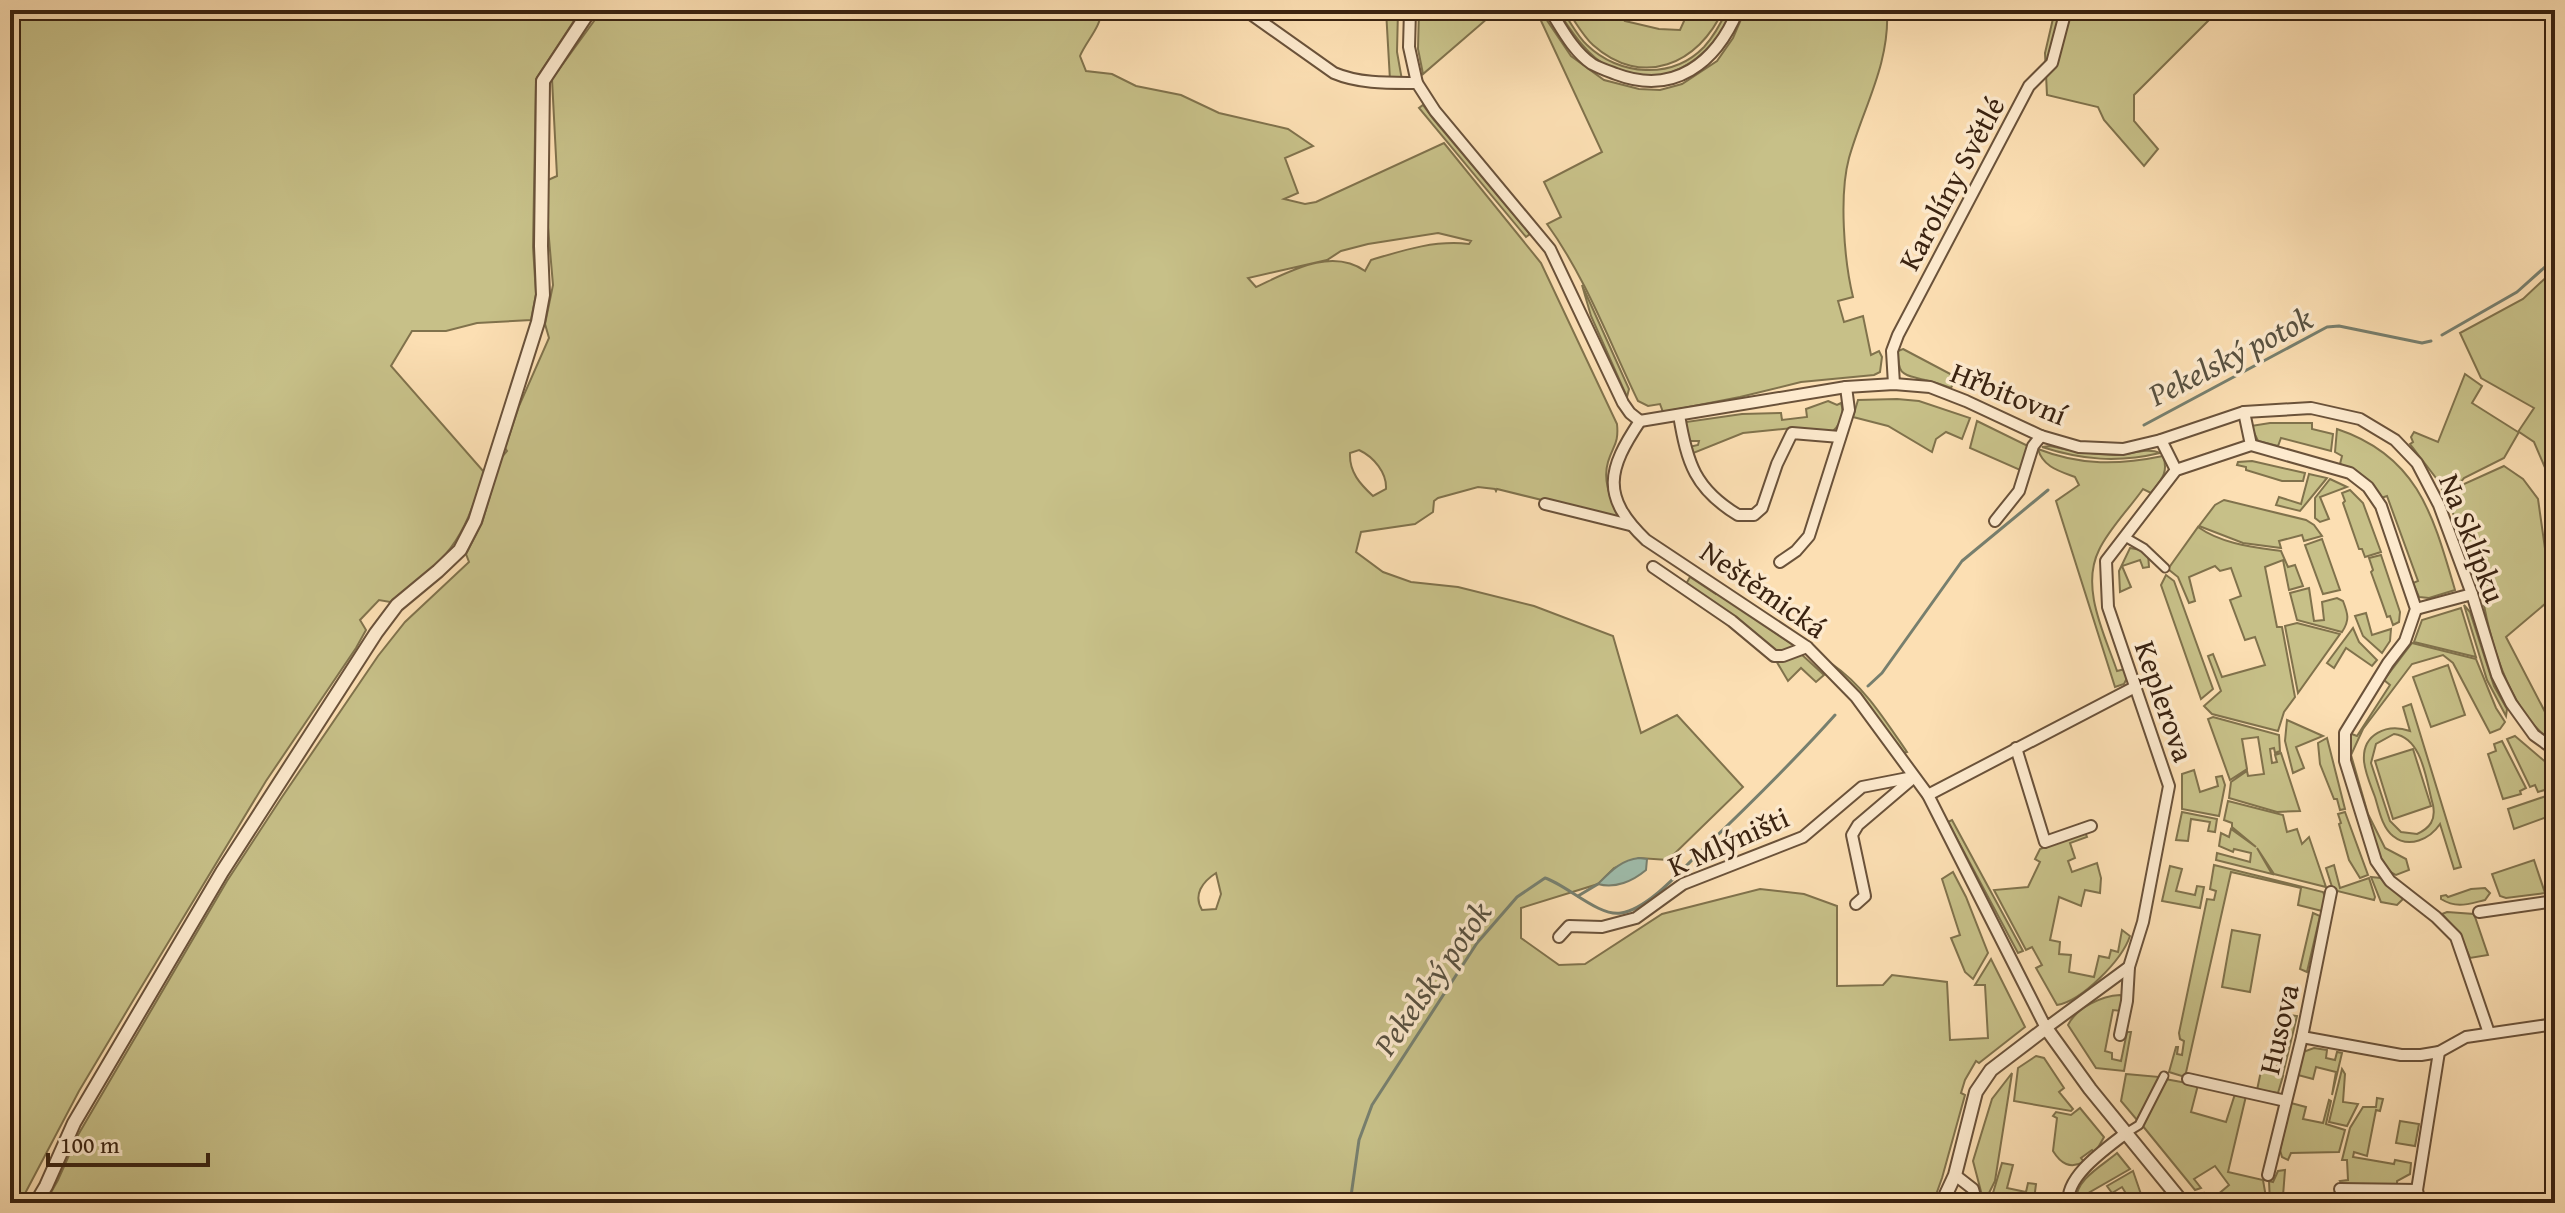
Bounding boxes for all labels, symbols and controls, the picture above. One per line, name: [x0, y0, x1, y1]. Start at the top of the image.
street label: Karolíny Světlé: [1887, 88, 2015, 278]
water label: Pekelský potok: [2139, 294, 2321, 418]
street label: Hřbitovní: [1944, 350, 2074, 436]
street label: Na Sklípku: [2428, 467, 2518, 610]
street label: Neštěmická: [1692, 529, 1836, 649]
street label: Keplerova: [2124, 634, 2206, 768]
street label: K Mlýništi: [1660, 795, 1796, 887]
water label: Pekelský potok: [1361, 891, 1503, 1065]
street label: Husova: [2246, 980, 2310, 1078]
scale bar: [48, 1117, 208, 1167]
text: 100 m: [60, 1127, 120, 1162]

